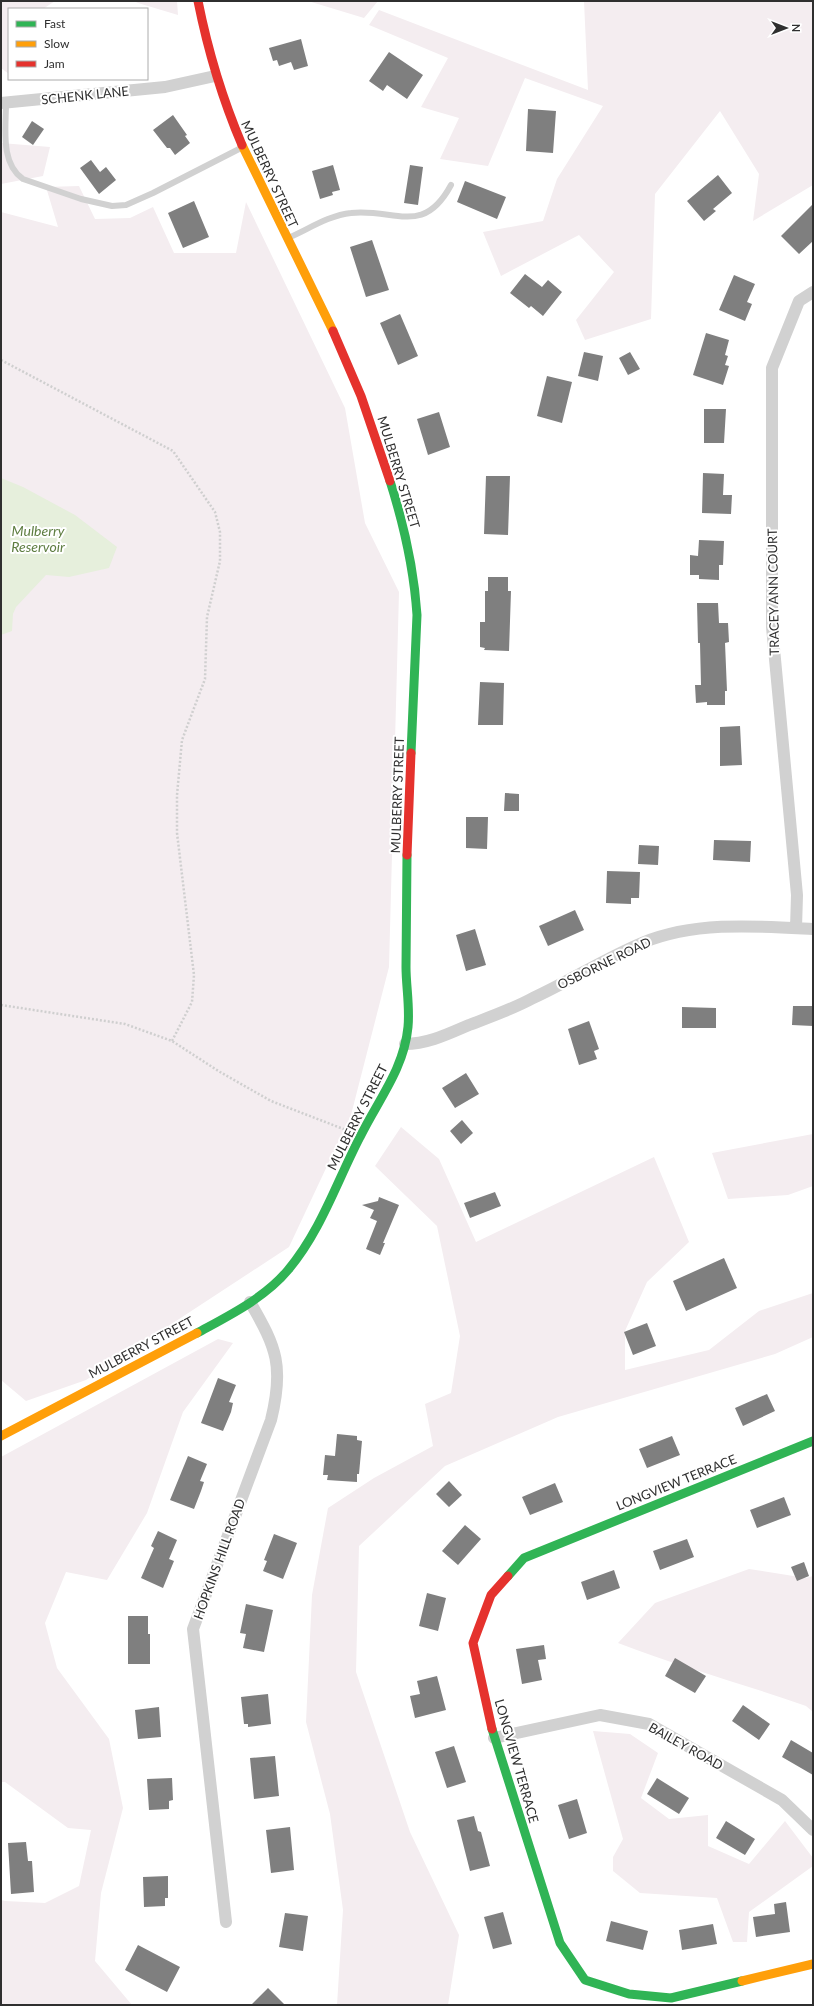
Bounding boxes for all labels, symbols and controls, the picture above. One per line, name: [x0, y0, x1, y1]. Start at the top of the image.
legend: [8, 8, 148, 80]
north arrow: [766, 8, 806, 48]
text: Fast: [44, 16, 66, 31]
text: N: [790, 24, 803, 32]
text: Slow: [44, 36, 70, 51]
text: Jam: [44, 56, 65, 71]
street label: SCHENK LANE: [40, 82, 130, 108]
street label: MULBERRY STREET: [238, 118, 302, 231]
street label: MULBERRY STREET: [374, 414, 424, 530]
water label: Mulberry Reservoir: [11, 522, 65, 555]
street label: TRACEY ANN COURT: [764, 528, 782, 656]
street label: MULBERRY STREET: [387, 736, 407, 854]
street label: OSBORNE ROAD: [555, 933, 653, 993]
street label: MULBERRY STREET: [323, 1061, 391, 1173]
street label: MULBERRY STREET: [86, 1312, 197, 1381]
street label: LONGVIEW TERRACE: [614, 1451, 738, 1513]
street label: HOPKINS HILL ROAD: [190, 1496, 248, 1622]
street label: LONGVIEW TERRACE: [492, 1697, 542, 1825]
street label: BAILEY ROAD: [646, 1719, 726, 1773]

